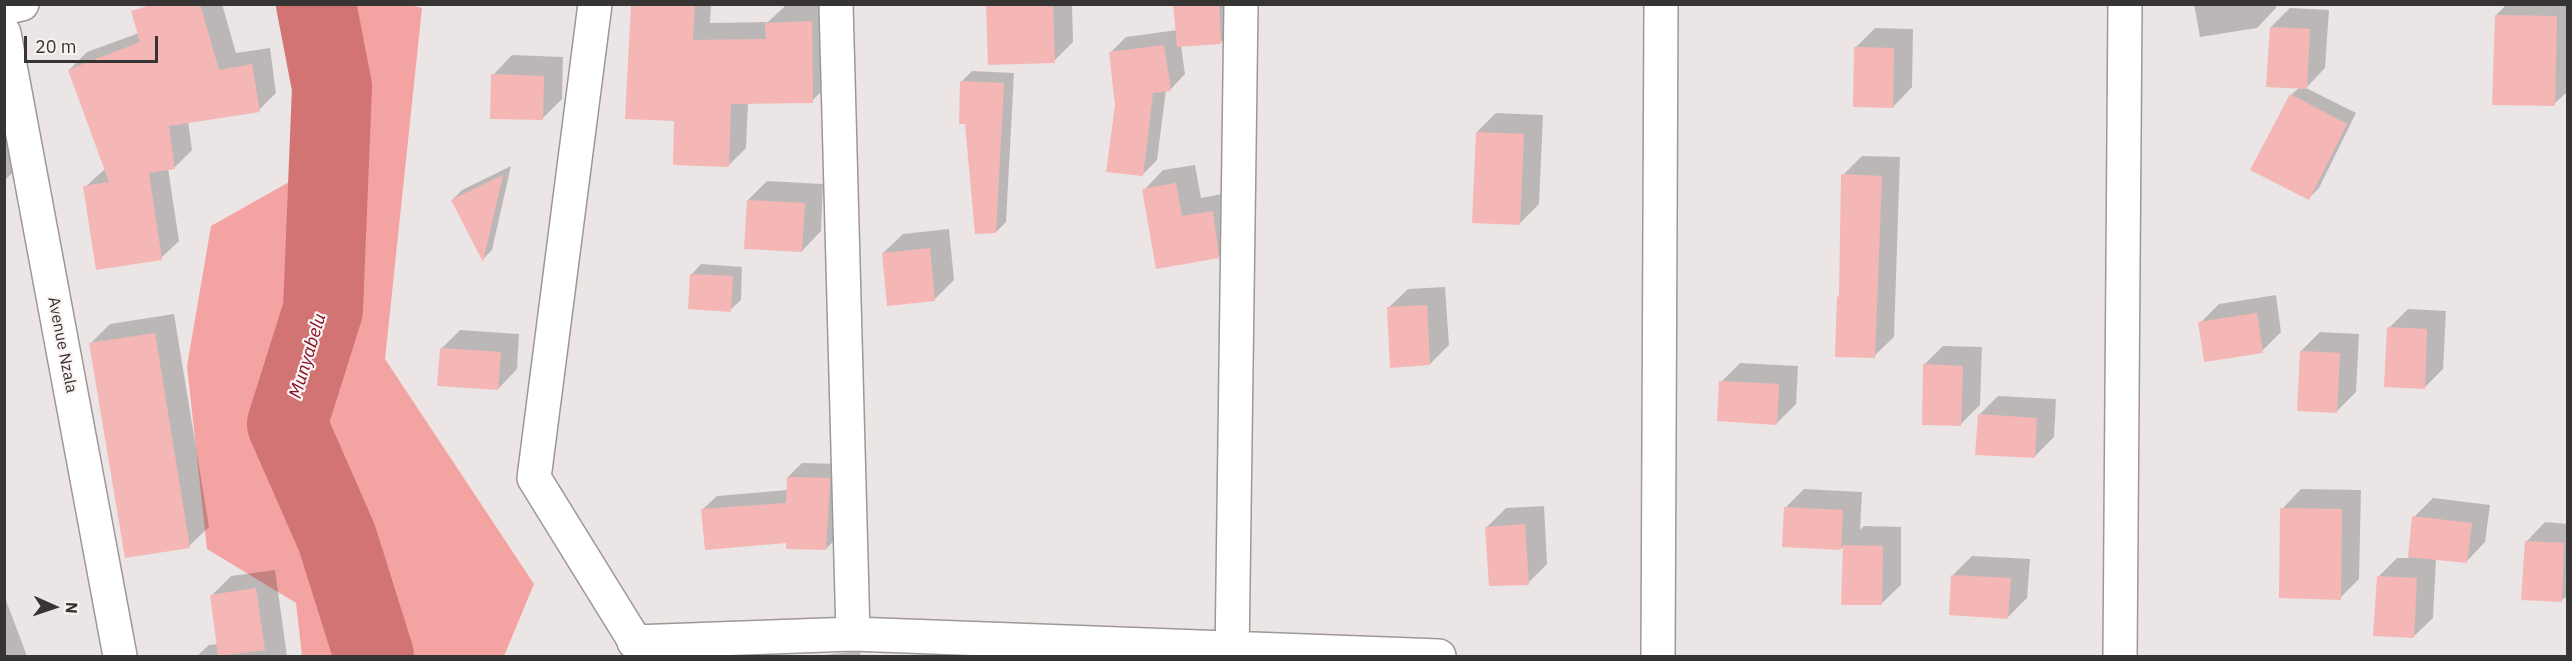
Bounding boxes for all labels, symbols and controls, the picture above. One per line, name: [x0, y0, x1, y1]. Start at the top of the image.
scale bar: [27, 24, 160, 62]
text: 20 m: [35, 35, 77, 58]
street label: Avenue Nzala: [43, 295, 81, 395]
water label: Munyabelu: [285, 311, 331, 401]
north arrow: [24, 577, 84, 637]
text: N: [62, 602, 82, 614]

